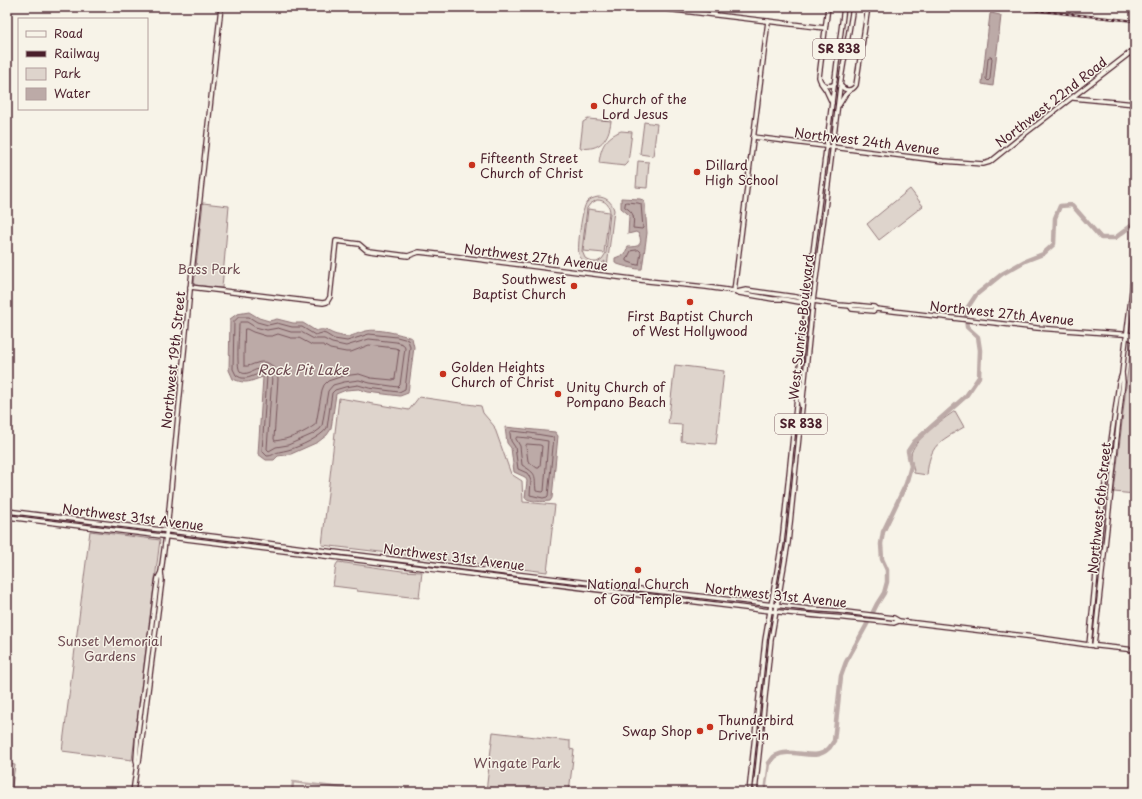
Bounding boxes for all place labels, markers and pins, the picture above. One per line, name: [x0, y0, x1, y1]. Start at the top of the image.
place label: Church of the Lord Jesus: [602, 89, 687, 123]
marker: Church of the Lord Jesus: [589, 101, 599, 111]
place label: Fifteenth Street Church of Christ: [480, 148, 583, 182]
place label: Dillard High School: [705, 155, 778, 189]
marker: Fifteenth Street Church of Christ: [467, 160, 477, 170]
marker: Dillard High School: [692, 167, 702, 177]
place label: Southwest Baptist Church: [472, 269, 566, 303]
marker: Southwest Baptist Church: [569, 281, 579, 291]
marker: First Baptist Church of West Hollywood: [685, 297, 695, 307]
place label: First Baptist Church of West Hollywood: [627, 306, 753, 340]
place label: Golden Heights Church of Christ: [451, 357, 554, 391]
marker: Golden Heights Church of Christ: [438, 369, 448, 379]
place label: Unity Church of Pompano Beach: [566, 377, 666, 411]
marker: Unity Church of Pompano Beach: [553, 389, 563, 399]
marker: National Church of God Temple: [633, 565, 643, 575]
place label: National Church of God Temple: [587, 574, 689, 608]
place label: Thunderbird Drive-in: [718, 710, 794, 744]
place label: Swap Shop: [622, 721, 692, 740]
marker: Thunderbird Drive-in: [705, 722, 715, 732]
marker: Swap Shop: [695, 726, 705, 736]

